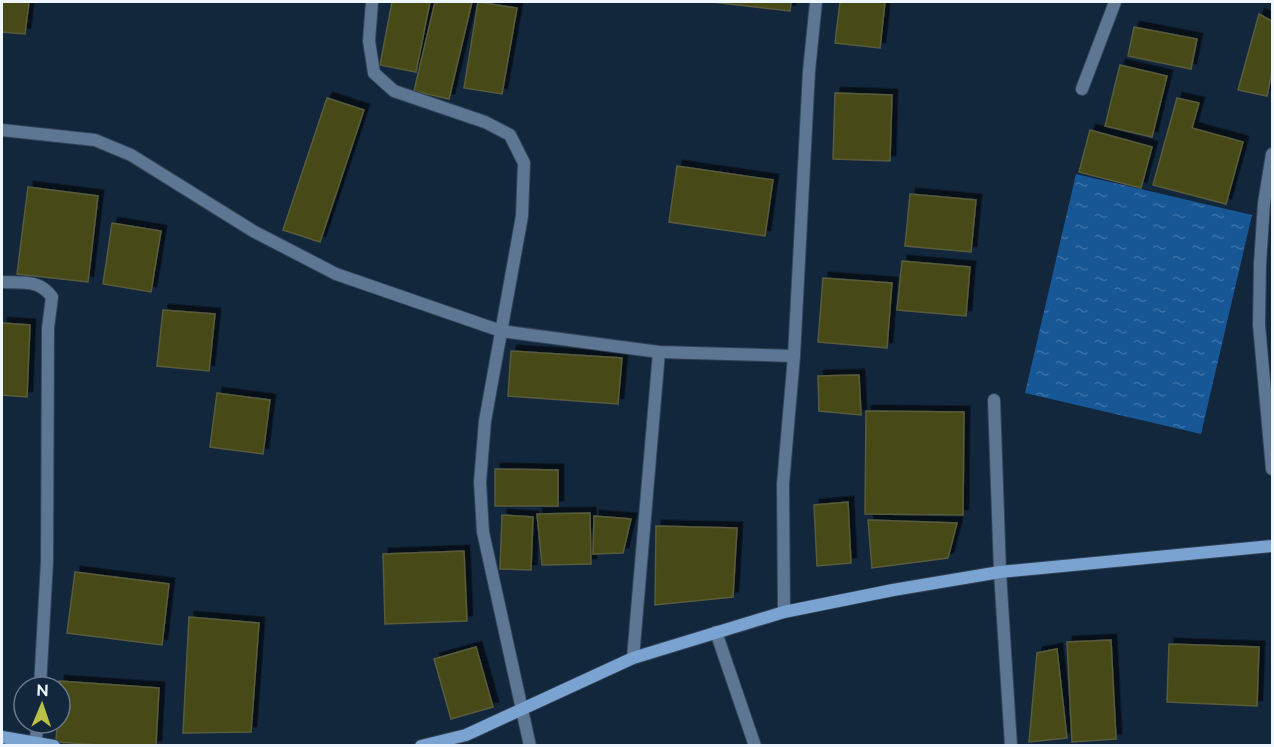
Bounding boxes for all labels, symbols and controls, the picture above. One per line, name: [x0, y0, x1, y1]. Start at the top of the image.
north arrow: [12, 675, 72, 735]
text: N: [36, 681, 49, 700]

